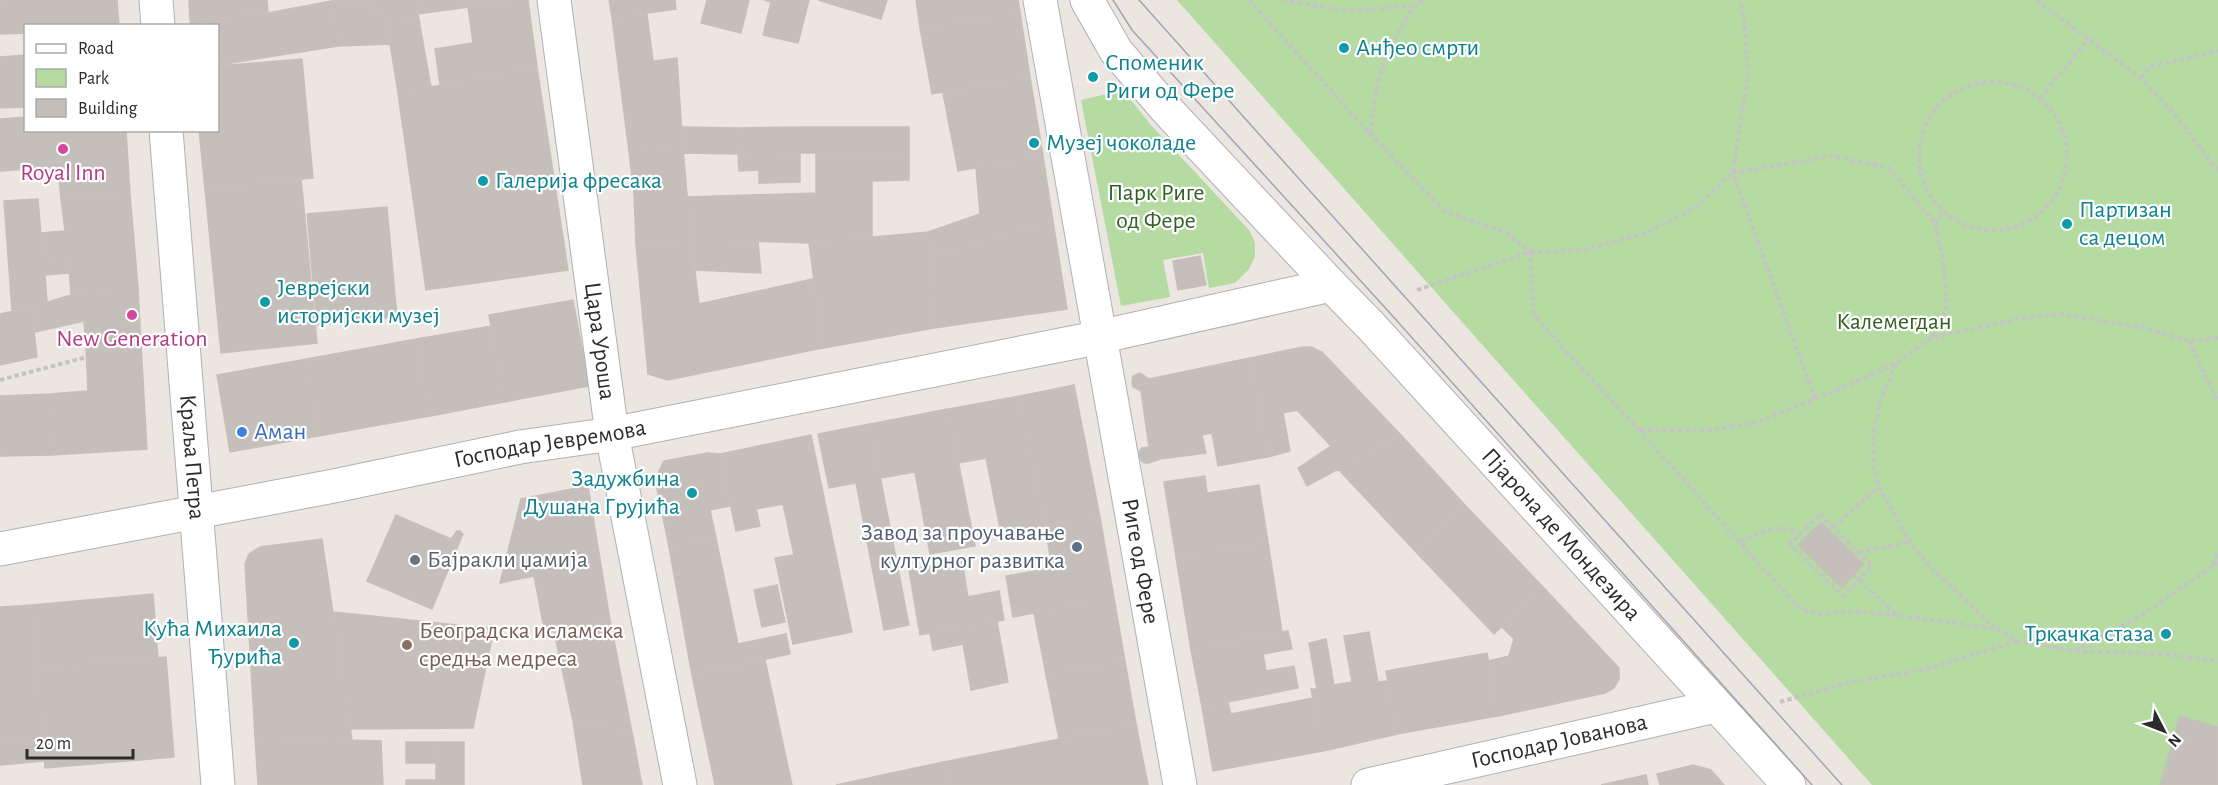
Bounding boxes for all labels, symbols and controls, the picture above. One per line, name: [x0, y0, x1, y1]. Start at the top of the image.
legend: [24, 24, 219, 132]
place label: Анђео смрти: [1356, 36, 1479, 60]
text: Road: [78, 40, 114, 58]
marker: Анђео смрти: [1337, 41, 1351, 55]
place label: Споменик Риги од Фере: [1105, 51, 1235, 103]
text: Park: [78, 70, 110, 88]
marker: Споменик Риги од Фере: [1086, 70, 1100, 84]
text: Building: [78, 100, 138, 118]
place label: Музеј чоколаде: [1046, 131, 1196, 155]
marker: Музеј чоколаде: [1027, 136, 1041, 150]
marker: Royal Inn: [56, 142, 70, 156]
place label: Royal Inn: [20, 161, 106, 185]
place label: Галерија фресака: [495, 169, 662, 193]
marker: Галерија фресака: [476, 174, 490, 188]
park label: Парк Риге од Фере: [1107, 181, 1205, 233]
place label: Партизан са децом: [2079, 198, 2172, 250]
marker: Партизан са децом: [2060, 217, 2074, 231]
place label: Јеврејски историјски музеј: [277, 276, 440, 328]
street label: Цара Уроша: [580, 281, 619, 401]
marker: Јеврејски историјски музеј: [258, 295, 272, 309]
marker: New Generation: [125, 308, 139, 322]
park label: Калемегдан: [1836, 310, 1952, 334]
place label: New Generation: [56, 327, 208, 351]
street label: Краља Петра: [175, 393, 209, 521]
street label: Господар Јевремова: [452, 416, 648, 472]
place label: Аман: [254, 420, 306, 444]
marker: Аман: [235, 425, 249, 439]
street label: Пјарона де Мондезира: [1477, 444, 1645, 625]
place label: Задужбина Душана Грујића: [524, 467, 680, 519]
marker: Задужбина Душана Грујића: [685, 486, 699, 500]
street label: Риге од Фере: [1117, 496, 1163, 626]
place label: Завод за проучавање културног развитка: [861, 521, 1065, 573]
marker: Завод за проучавање културног развитка: [1070, 540, 1084, 554]
place label: Бајракли џамија: [427, 548, 588, 572]
marker: Бајракли џамија: [408, 553, 422, 567]
place label: Кућа Михаила Ђурића: [143, 617, 282, 669]
place label: Београдска исламска средња медреса: [419, 619, 624, 671]
place label: Тркачка стаза: [2025, 622, 2154, 646]
marker: Тркачка стаза: [2159, 627, 2173, 641]
marker: Кућа Михаила Ђурића: [287, 636, 301, 650]
marker: Београдска исламска средња медреса: [400, 638, 414, 652]
north arrow: [2134, 701, 2194, 761]
street label: Господар Јованова: [1469, 710, 1650, 773]
scale bar: [27, 722, 134, 760]
text: N: [2165, 731, 2184, 750]
text: 20 m: [36, 735, 71, 753]

